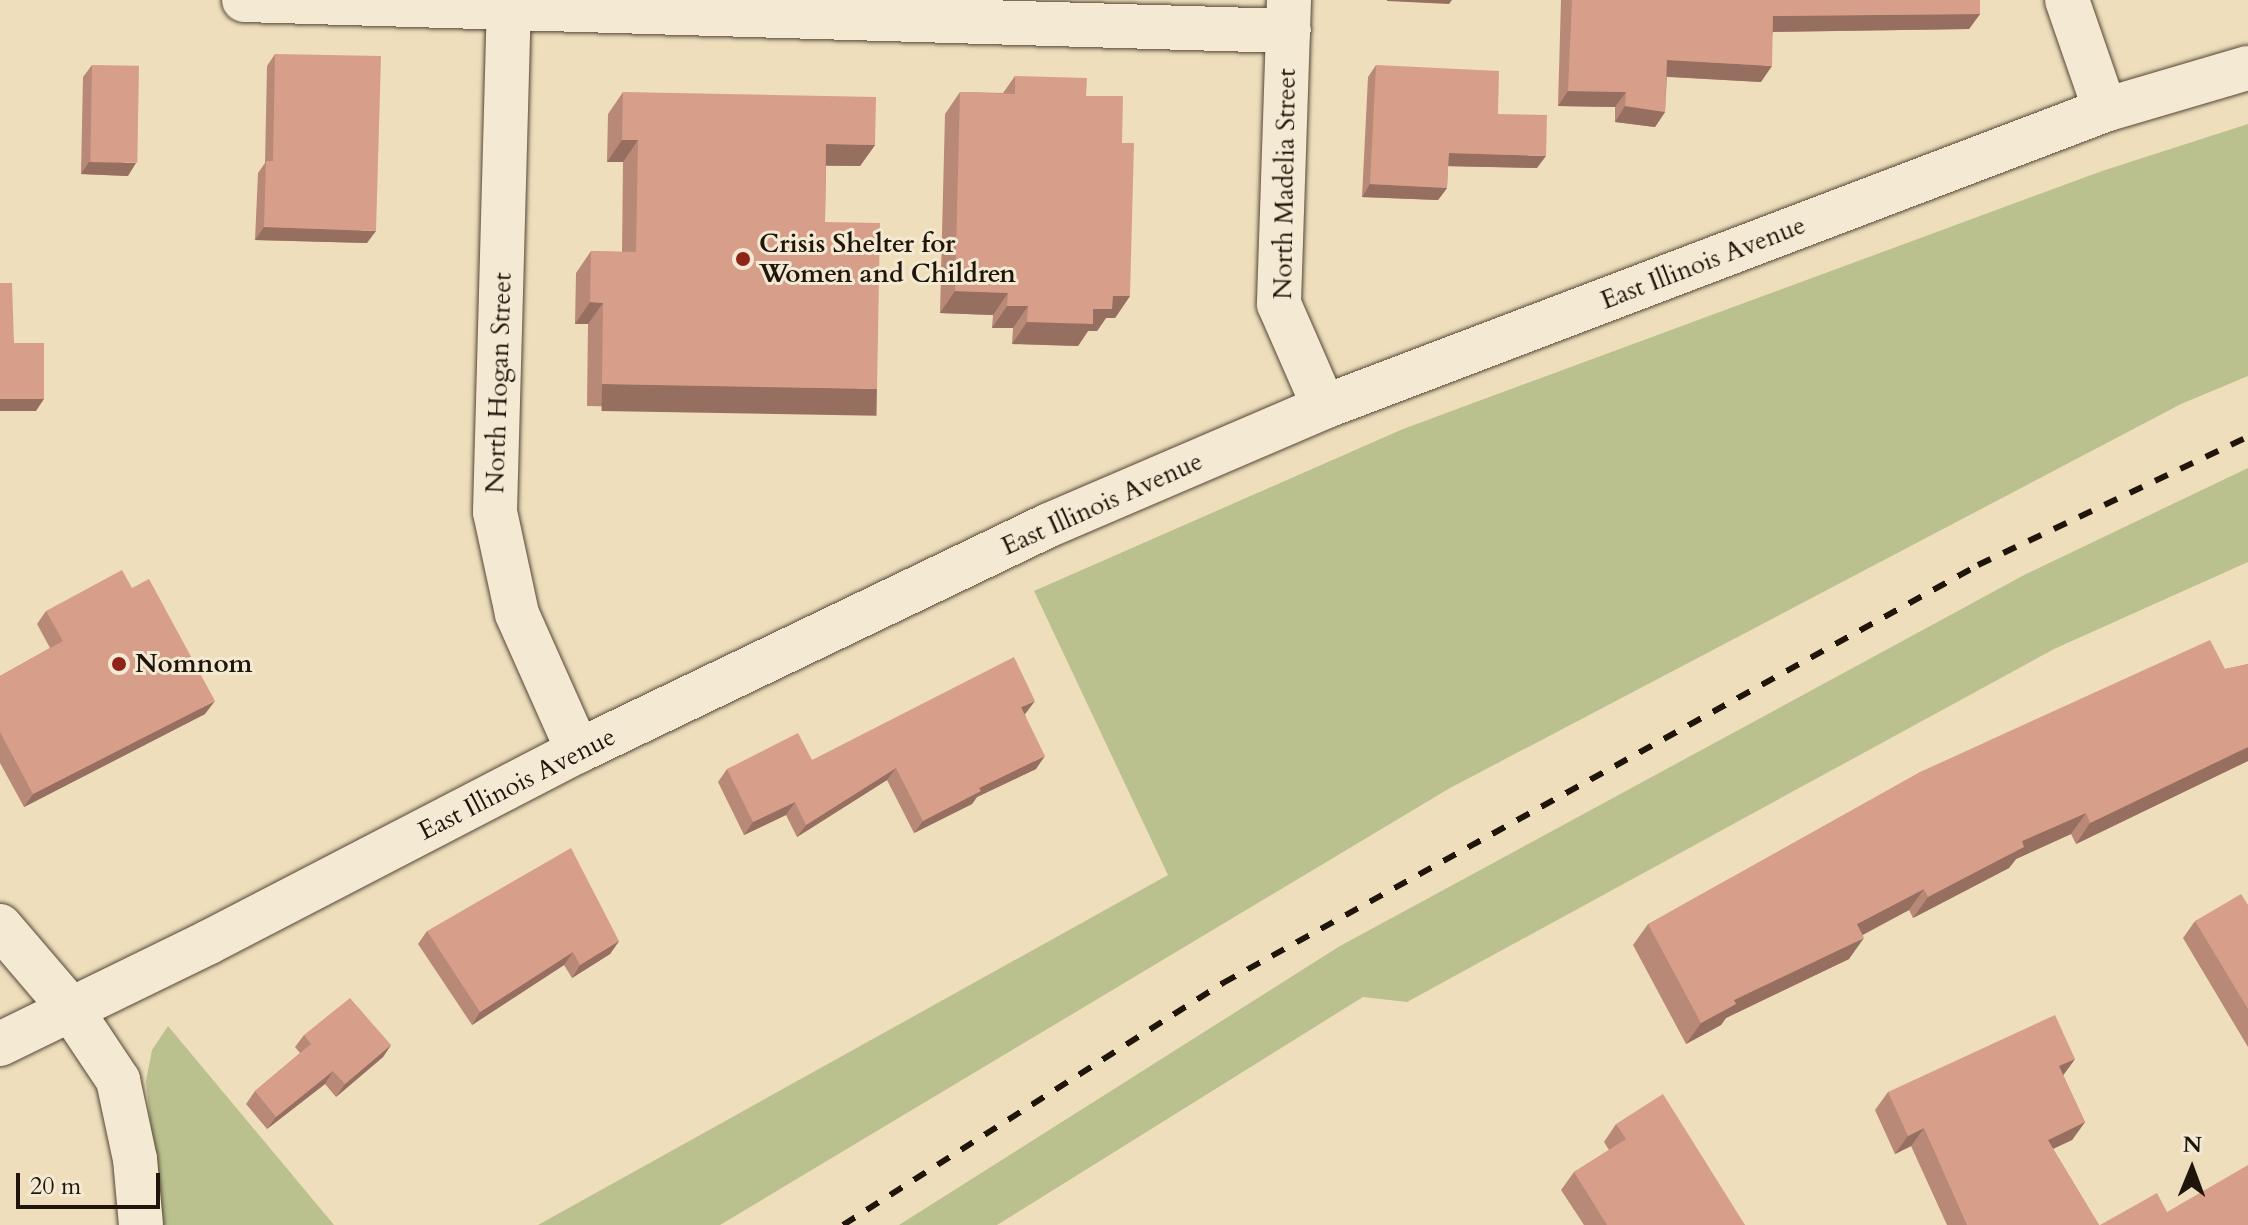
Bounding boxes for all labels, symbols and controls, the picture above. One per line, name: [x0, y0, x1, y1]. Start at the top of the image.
street label: North Madelia Street: [1267, 68, 1303, 300]
street label: East Illinois Avenue: [1596, 210, 1810, 316]
place label: Crisis Shelter for Women and Children: [759, 228, 1016, 290]
marker: Crisis Shelter for Women and Children: [734, 250, 752, 268]
street label: North Hogan Street: [480, 272, 518, 494]
street label: East Illinois Avenue: [997, 446, 1207, 562]
place label: Nomnom: [135, 648, 252, 680]
marker: Nomnom: [110, 655, 128, 673]
street label: East Illinois Avenue: [413, 721, 621, 847]
north arrow: [2152, 1129, 2232, 1209]
text: N: [2183, 1130, 2202, 1160]
scale bar: [20, 1157, 164, 1207]
text: 20 m: [30, 1170, 81, 1203]

